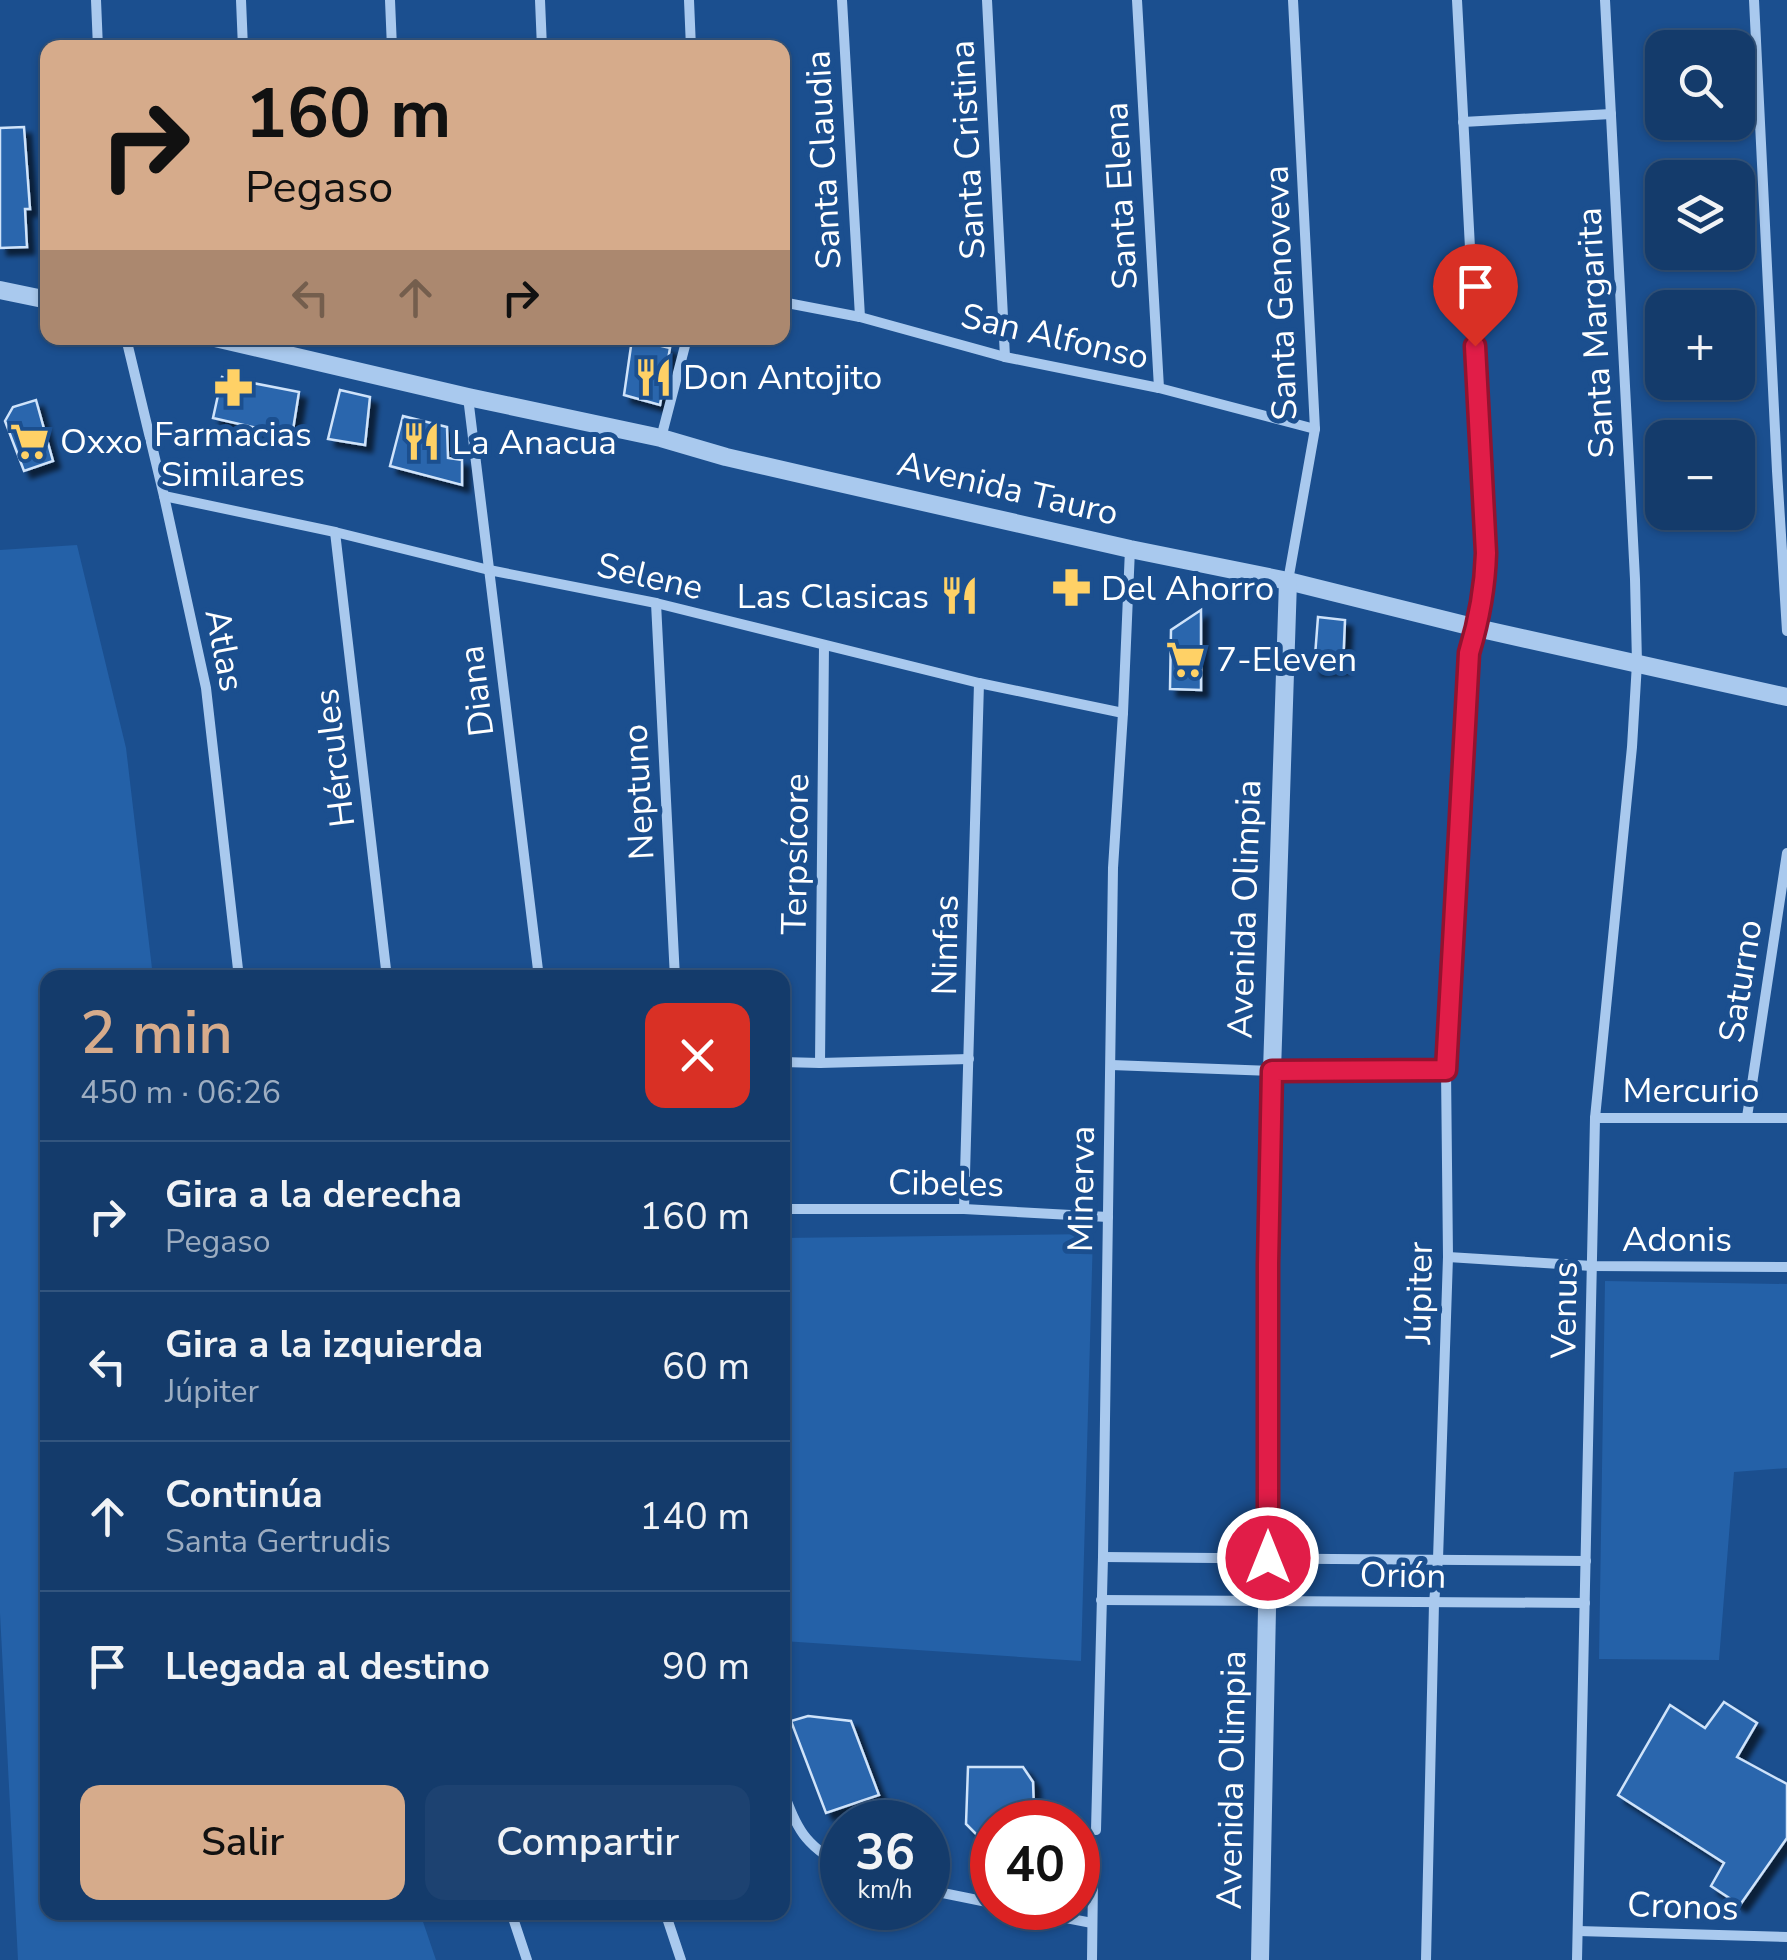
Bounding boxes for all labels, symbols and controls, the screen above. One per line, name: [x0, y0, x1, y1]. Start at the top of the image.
map controls: [1645, 30, 1755, 530]
button: search: [1645, 30, 1755, 140]
street label: Santa Cristina: [938, 39, 997, 261]
street label: Santa Claudia: [794, 49, 853, 271]
text: 160 m: [245, 66, 451, 162]
icon: right: [80, 80, 210, 210]
street label: Santa Elena: [1092, 101, 1149, 291]
text: Pegaso: [245, 157, 393, 218]
button: layers: [1645, 160, 1755, 270]
street label: Santa Genoveva: [1253, 165, 1308, 421]
street label: Santa Margarita: [1565, 206, 1626, 460]
pin: [1433, 244, 1518, 347]
icon: arrive: [1448, 259, 1503, 314]
icon: left: [283, 270, 338, 325]
icon: ahead: [388, 270, 443, 325]
icon: right: [493, 270, 548, 325]
button: +: [1645, 290, 1755, 400]
street label: San Alfonso: [956, 292, 1153, 381]
place label: Don Antojito: [683, 354, 882, 401]
restaurant icon: Don Antojito: [632, 356, 674, 398]
pharmacy icon: Farmacias Similares: [212, 366, 254, 408]
place label: Farmacias Similares: [154, 411, 312, 498]
place label: Oxxo: [60, 418, 143, 465]
place label: La Anacua: [452, 419, 617, 466]
supermarket icon: Oxxo: [9, 420, 51, 462]
button: −: [1645, 420, 1755, 530]
restaurant icon: La Anacua: [401, 421, 443, 463]
street label: Avenida Tauro: [893, 440, 1123, 537]
street label: Selene: [592, 542, 708, 611]
place label: Del Ahorro: [1101, 565, 1274, 612]
pharmacy icon: Del Ahorro: [1050, 567, 1092, 609]
place label: Las Clasicas: [737, 573, 929, 620]
restaurant icon: Las Clasicas: [938, 575, 980, 617]
street label: Atlas: [194, 605, 256, 695]
place label: 7-Eleven: [1216, 636, 1357, 683]
supermarket icon: 7-Eleven: [1165, 638, 1207, 680]
street label: Diana: [448, 643, 505, 739]
street label: Hércules: [303, 686, 366, 830]
street label: Neptuno: [611, 723, 666, 861]
street label: Terpsícore: [771, 773, 820, 935]
street label: Avenida Olimpia: [1216, 779, 1273, 1039]
street label: Ninfas: [921, 894, 970, 996]
street label: Saturno: [1708, 916, 1773, 1046]
text: 2 min: [80, 992, 233, 1074]
button: close: [645, 1003, 750, 1108]
street label: Mercurio: [1623, 1067, 1759, 1114]
text: 450 m · 06:26: [80, 1071, 281, 1114]
street label: Minerva: [1057, 1125, 1106, 1253]
street label: Cibeles: [887, 1159, 1005, 1208]
text: Gira a la derecha: [165, 1169, 462, 1220]
icon: right: [80, 1189, 135, 1244]
text: 160 m: [639, 1191, 750, 1242]
street label: Adonis: [1622, 1216, 1732, 1263]
text: Pegaso: [165, 1220, 270, 1263]
street label: Júpiter: [1395, 1241, 1444, 1346]
street label: Venus: [1540, 1261, 1589, 1360]
text: Gira a la izquierda: [165, 1319, 483, 1370]
icon: left: [80, 1339, 135, 1394]
text: 60 m: [662, 1341, 750, 1392]
text: Júpiter: [165, 1370, 259, 1413]
text: Continúa: [165, 1469, 323, 1520]
icon: ahead: [80, 1489, 135, 1544]
text: 140 m: [639, 1491, 750, 1542]
position arrow: [1216, 1506, 1320, 1610]
text: Santa Gertrudis: [165, 1520, 391, 1563]
street label: Orión: [1359, 1551, 1447, 1600]
icon: arrive: [80, 1639, 135, 1694]
text: Llegada al destino: [165, 1641, 490, 1692]
text: 90 m: [662, 1641, 750, 1692]
street label: Avenida Olimpia: [1206, 1650, 1257, 1910]
button: Salir: [80, 1785, 405, 1900]
button: Compartir: [425, 1785, 750, 1900]
speed limit sign: 40: [970, 1800, 1100, 1930]
text: 36: [855, 1818, 915, 1887]
text: km/h: [857, 1873, 913, 1907]
street label: Cronos: [1626, 1881, 1740, 1932]

